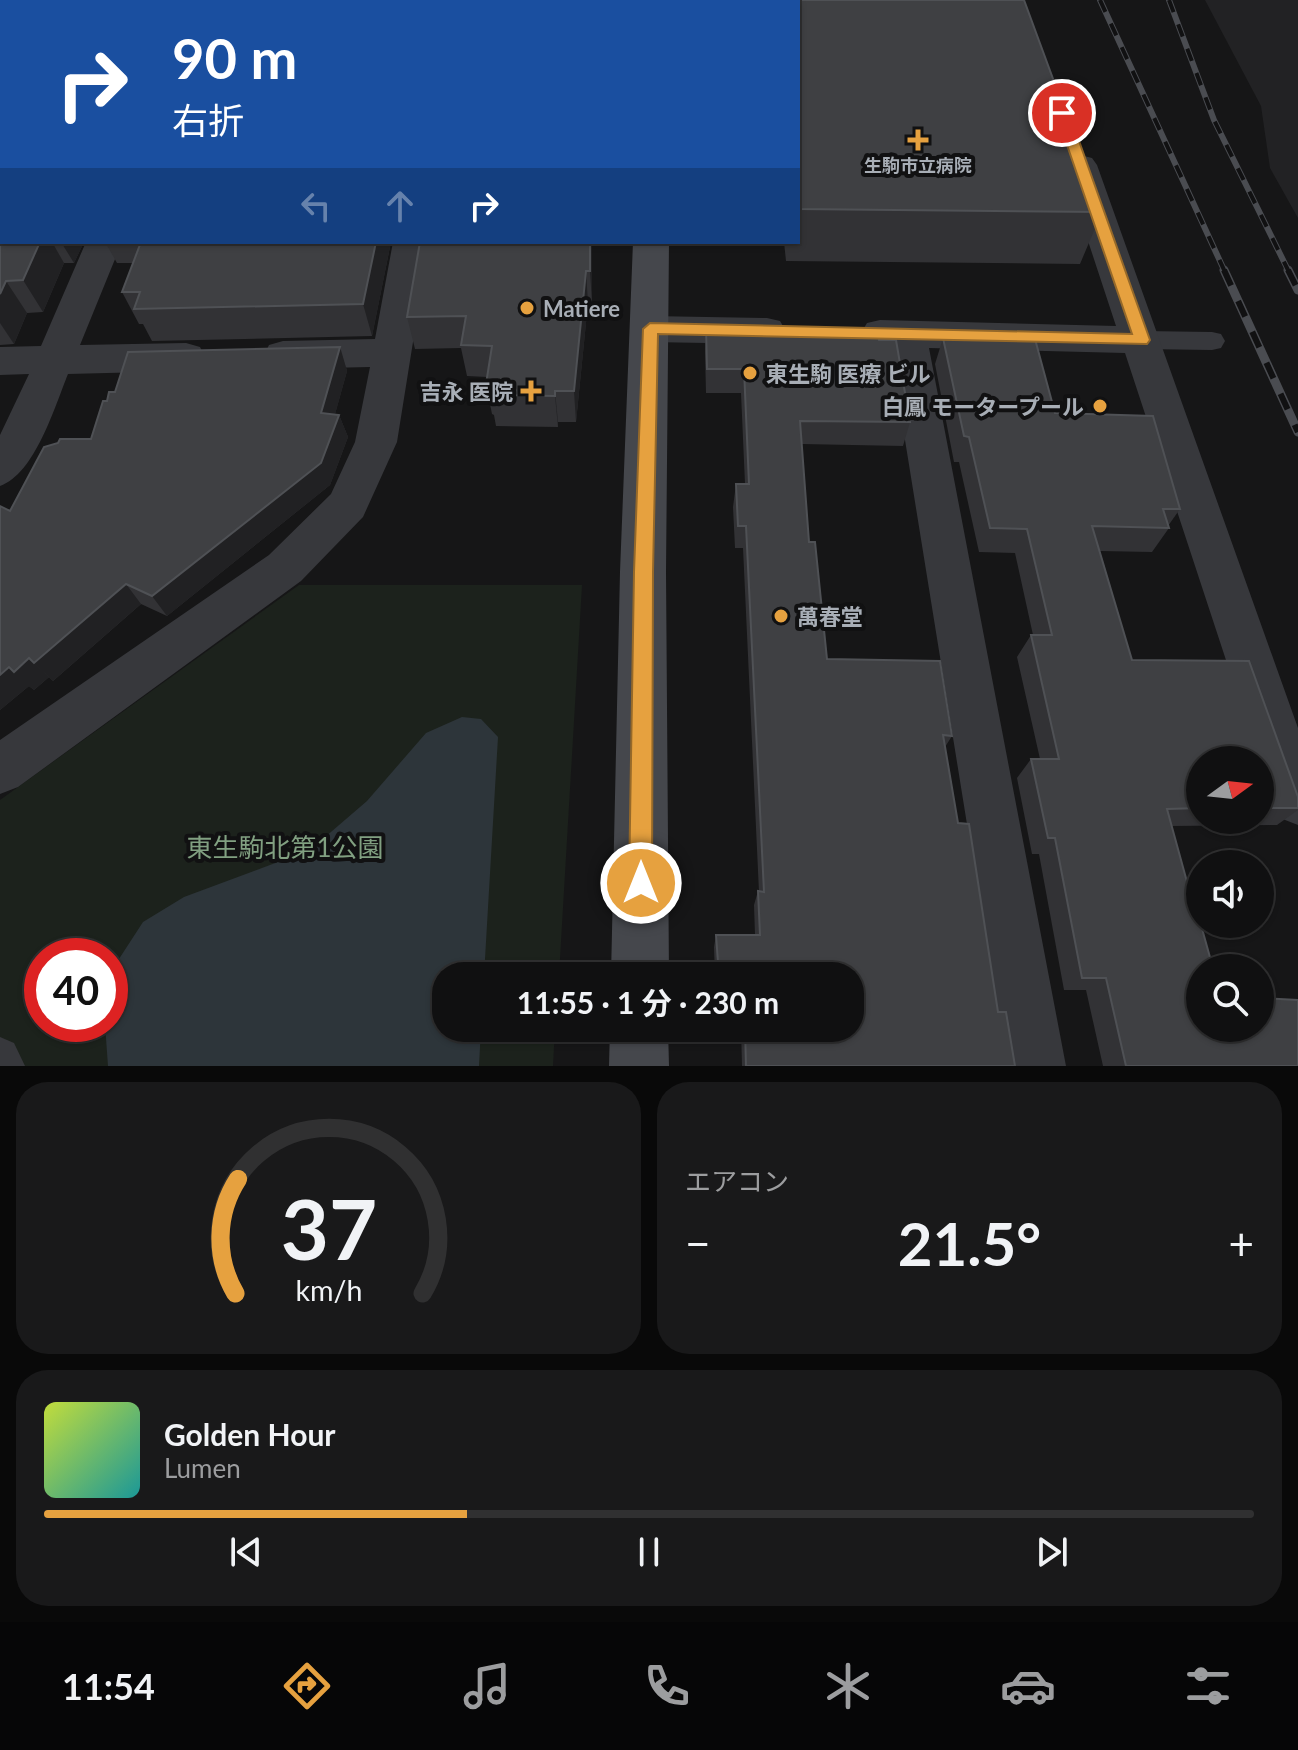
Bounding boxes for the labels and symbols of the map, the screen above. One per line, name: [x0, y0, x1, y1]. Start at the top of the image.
pin: [1028, 79, 1096, 147]
marker: 生駒市立病院: [907, 129, 929, 151]
place label: 生駒市立病院: [864, 154, 972, 176]
place label: Matiere: [543, 295, 620, 322]
marker: Matiere: [518, 299, 536, 317]
place label: 東生駒 医療 ビル: [766, 360, 931, 387]
marker: 東生駒 医療 ビル: [741, 364, 759, 382]
place label: 吉永 医院: [420, 378, 513, 405]
marker: 吉永 医院: [520, 380, 542, 402]
place label: 白鳳 モータープール: [882, 393, 1084, 420]
marker: 白鳳 モータープール: [1091, 397, 1109, 415]
place label: 萬春堂: [797, 603, 863, 630]
marker: 萬春堂: [772, 607, 790, 625]
north arrow: [1186, 746, 1274, 834]
park label: 東生駒北第1公園: [186, 831, 384, 863]
position arrow: [599, 841, 683, 925]
speed limit sign: 40: [24, 938, 128, 1042]

